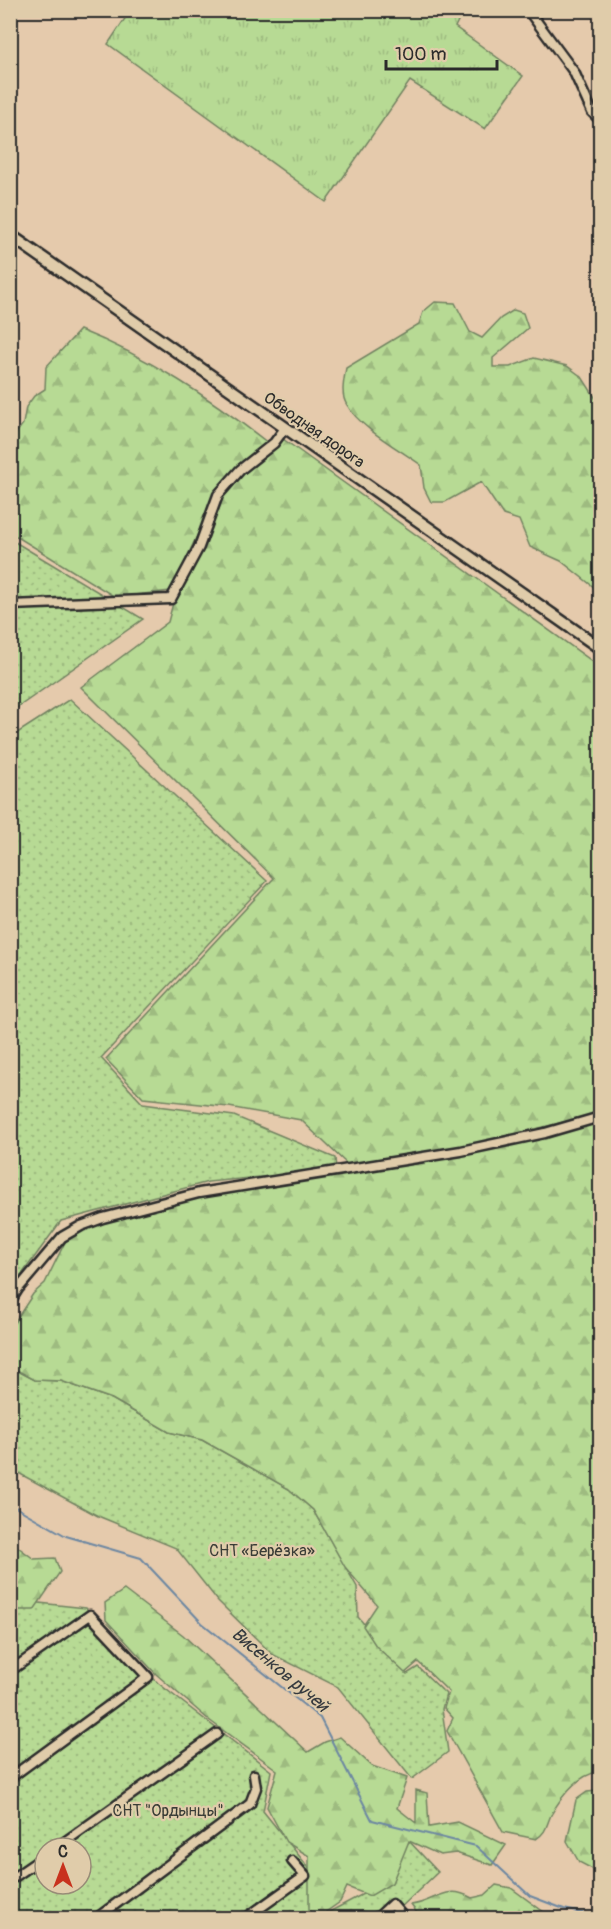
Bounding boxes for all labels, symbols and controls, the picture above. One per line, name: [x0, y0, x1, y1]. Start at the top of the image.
scale bar: [386, 33, 497, 71]
text: 100 m: [395, 43, 447, 66]
street label: Обводная дорога: [260, 388, 368, 472]
park label: СНТ «Берёзка»: [209, 1541, 315, 1561]
water label: Висенков ручей: [227, 1623, 334, 1718]
park label: СНТ "Ордынцы": [112, 1801, 224, 1821]
north arrow: [33, 1836, 93, 1896]
text: С: [58, 1842, 68, 1862]

